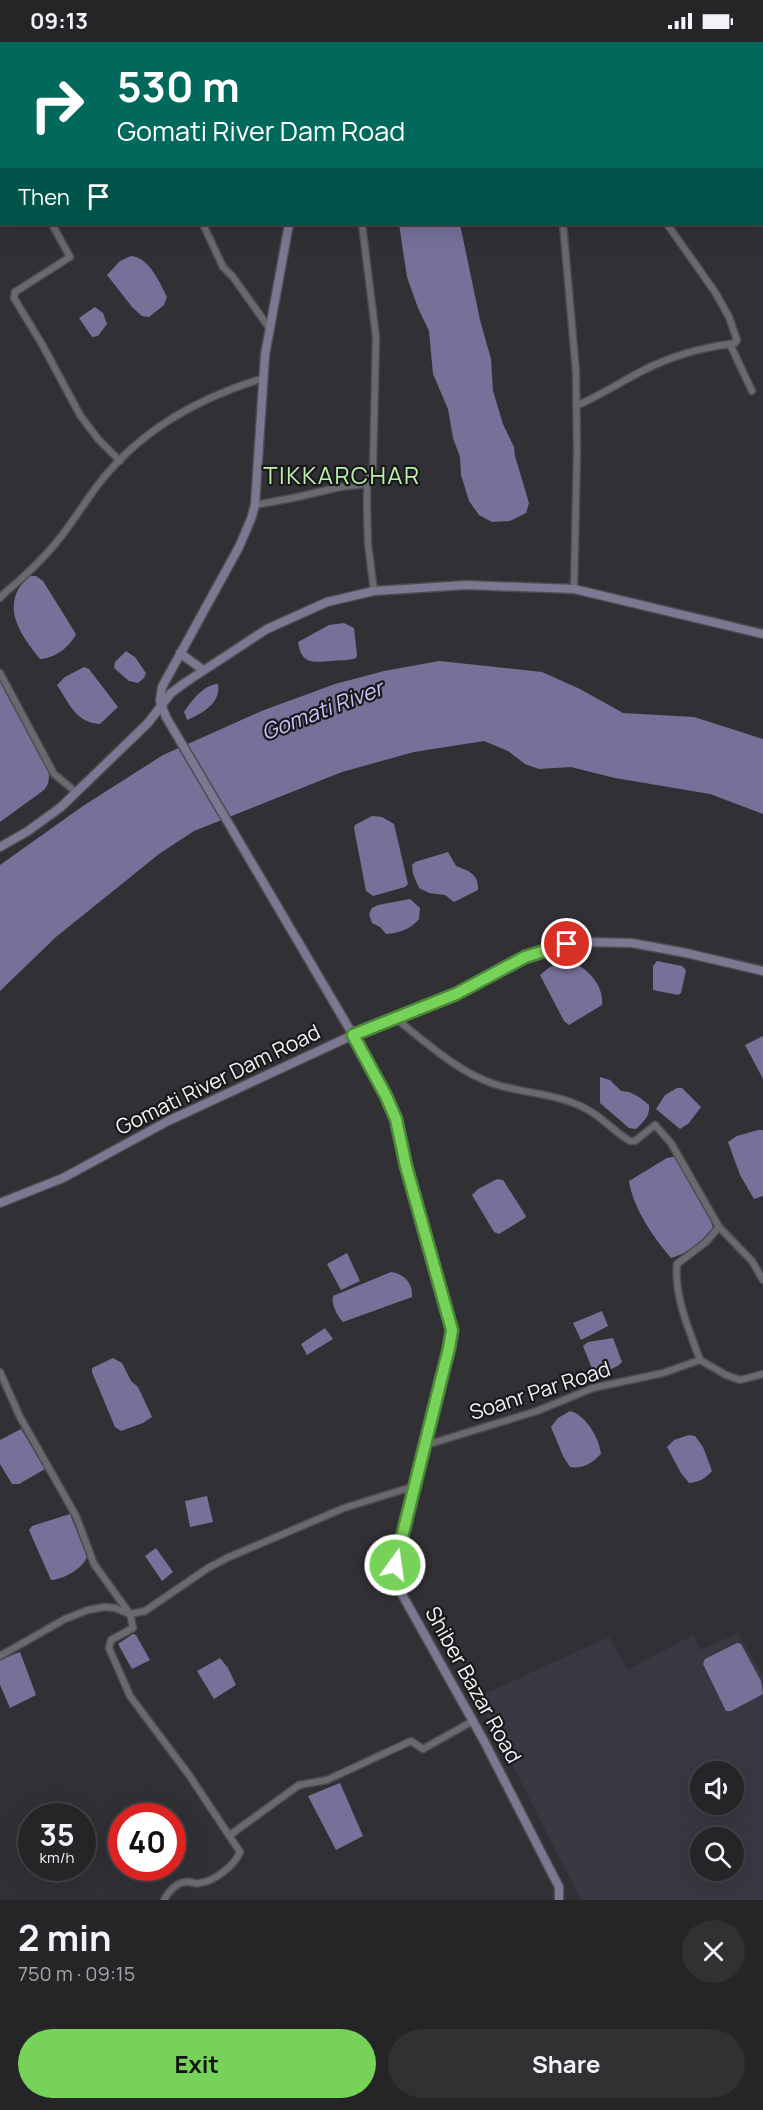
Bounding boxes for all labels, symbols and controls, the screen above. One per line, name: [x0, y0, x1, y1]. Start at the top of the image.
text: 09:13: [30, 6, 88, 36]
text: 530 m: [117, 57, 240, 115]
icon: right: [18, 66, 96, 144]
text: Gomati River Dam Road: [117, 112, 405, 149]
icon: arrive: [82, 180, 115, 213]
text: Then: [18, 182, 70, 212]
district label: TIKKARCHAR: [263, 458, 421, 491]
water label: Gomati River: [257, 672, 390, 747]
pin: [541, 918, 592, 969]
icon: arrive: [550, 927, 583, 960]
street label: Gomati River Dam Road: [111, 1017, 324, 1141]
street label: Soanr Par Road: [466, 1354, 614, 1426]
position arrow: [363, 1533, 427, 1597]
street label: Shiber Bazar Road: [419, 1601, 529, 1768]
map controls: [690, 1761, 744, 1881]
button: sound: [690, 1761, 744, 1815]
speed limit sign: 40: [108, 1803, 186, 1881]
text: 35: [39, 1814, 75, 1855]
button: search: [690, 1827, 744, 1881]
text: km/h: [40, 1847, 74, 1868]
text: 2 min: [18, 1913, 112, 1962]
button: close: [682, 1920, 745, 1983]
text: 750 m · 09:15: [18, 1960, 135, 1987]
button: Exit: [18, 2029, 376, 2098]
button: Share: [388, 2029, 745, 2098]

